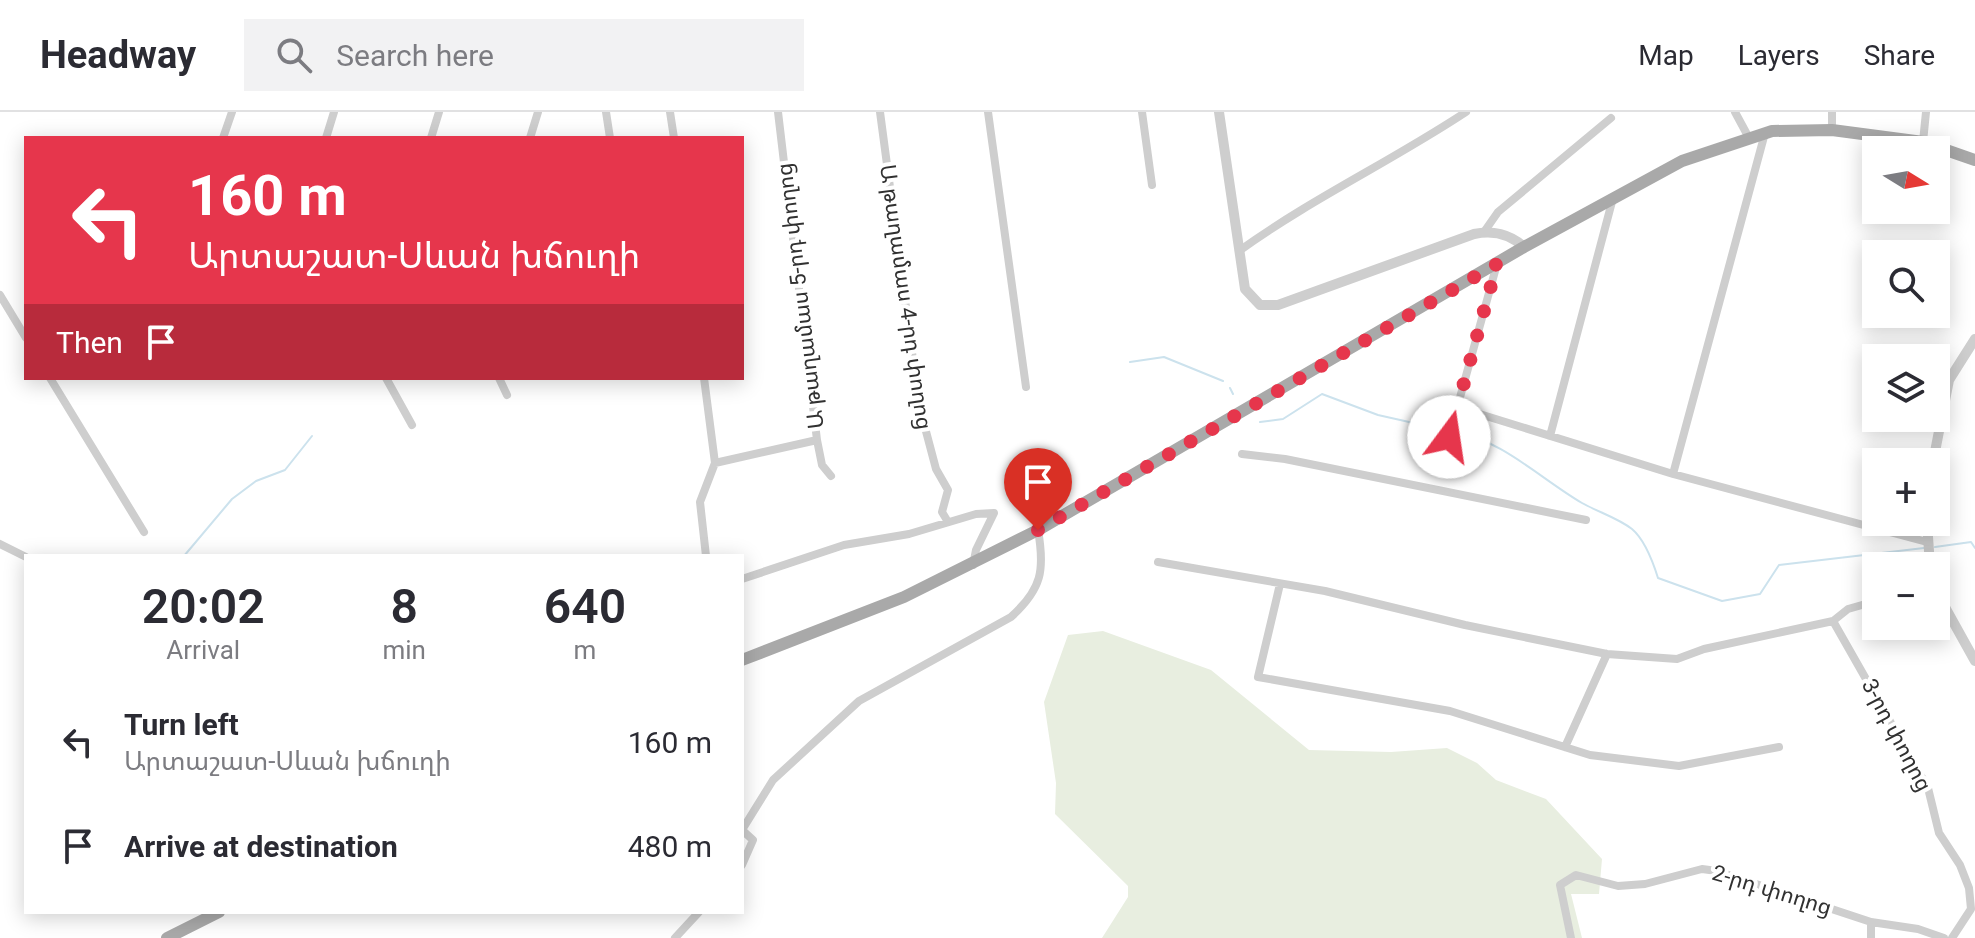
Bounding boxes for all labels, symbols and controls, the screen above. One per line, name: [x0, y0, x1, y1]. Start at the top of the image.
search box: [244, 19, 804, 91]
text: Headway: [40, 33, 196, 77]
icon: search: [272, 33, 316, 77]
text: Search here: [336, 38, 494, 73]
text: Map: [1638, 39, 1694, 72]
text: Layers: [1738, 39, 1820, 72]
text: Share: [1864, 39, 1935, 72]
north arrow: [1862, 136, 1950, 224]
map controls: [1862, 136, 1950, 640]
street label: Ա թաղամաս 5-րդ փողոց: [771, 162, 829, 430]
text: 160 m: [188, 163, 347, 229]
street label: Ա թաղամաս 4-րդ փողոց: [875, 163, 937, 431]
icon: left: [56, 168, 160, 272]
text: Արտաշատ-Սևան խճուղի: [188, 235, 640, 277]
button: search: [1862, 240, 1950, 328]
icon: arrive: [139, 320, 183, 364]
text: Then: [56, 325, 123, 360]
button: layers: [1862, 344, 1950, 432]
position arrow: [1407, 395, 1491, 479]
pin: [1004, 448, 1072, 530]
button: +: [1862, 448, 1950, 536]
icon: arrive: [1016, 460, 1060, 504]
button: −: [1862, 552, 1950, 640]
text: 20:02: [142, 578, 265, 635]
text: 8: [391, 578, 418, 635]
text: 640: [544, 578, 626, 635]
text: Arrival: [166, 635, 240, 665]
text: min: [382, 635, 426, 665]
text: m: [574, 635, 596, 665]
street label: 3-րդ փողոց: [1857, 675, 1937, 795]
text: Turn left: [124, 707, 239, 742]
icon: left: [56, 720, 100, 764]
text: 160 m: [628, 725, 712, 760]
text: Արտաշատ-Սևան խճուղի: [124, 746, 451, 776]
icon: arrive: [56, 824, 100, 868]
text: Arrive at destination: [124, 829, 398, 864]
text: 480 m: [628, 829, 712, 864]
street label: 2-րդ փողոց: [1709, 860, 1835, 920]

